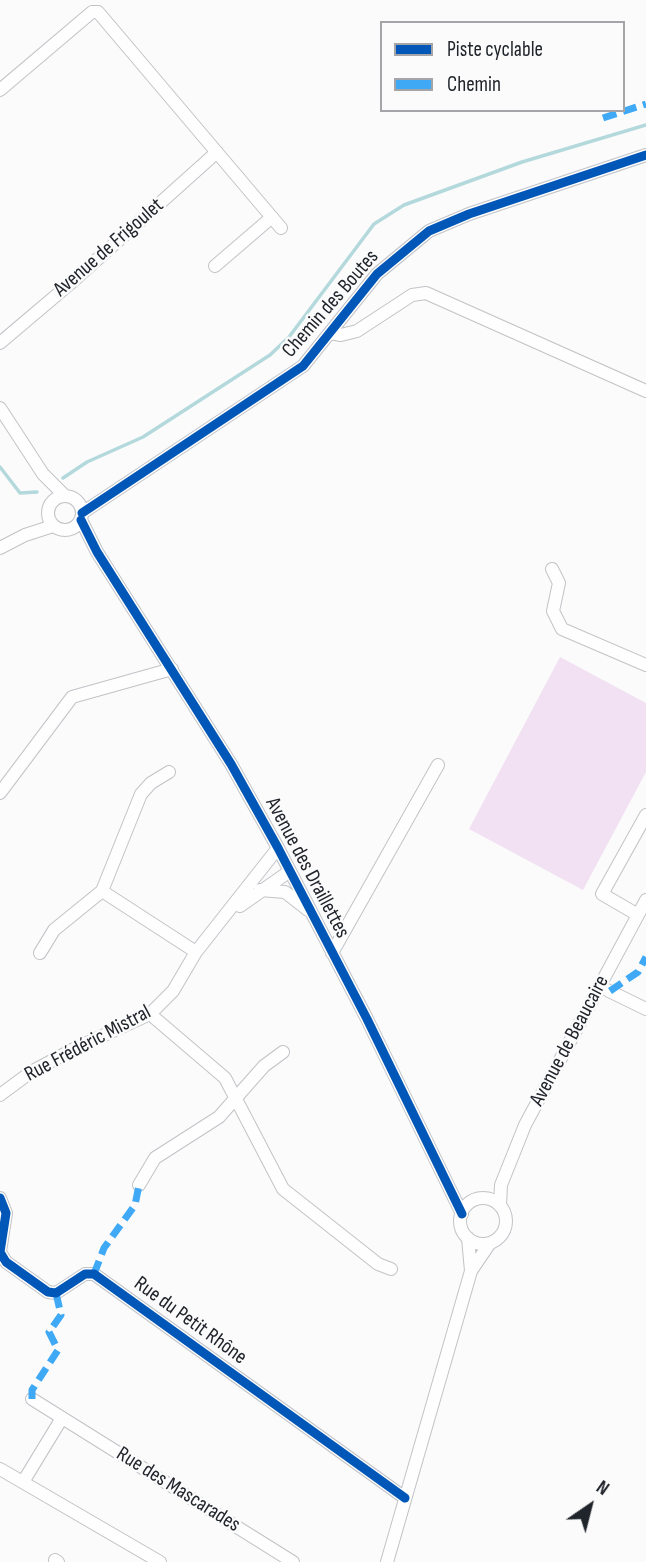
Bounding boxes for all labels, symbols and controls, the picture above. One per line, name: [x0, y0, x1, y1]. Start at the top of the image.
legend: [380, 21, 625, 112]
text: Piste cyclable: [447, 37, 543, 62]
text: Chemin: [447, 72, 501, 97]
street label: Avenue de Frigoulet: [49, 193, 169, 303]
street label: Chemin des Boutes: [277, 245, 385, 363]
street label: Avenue des Draillettes: [259, 793, 355, 943]
street label: Avenue de Beaucaire: [525, 971, 615, 1111]
street label: Rue Frédéric Mistral: [21, 1000, 155, 1088]
street label: Rue du Petit Rhône: [129, 1272, 251, 1370]
street label: Rue des Mascarades: [111, 1442, 245, 1538]
north arrow: [555, 1471, 625, 1541]
text: N: [592, 1476, 613, 1501]

